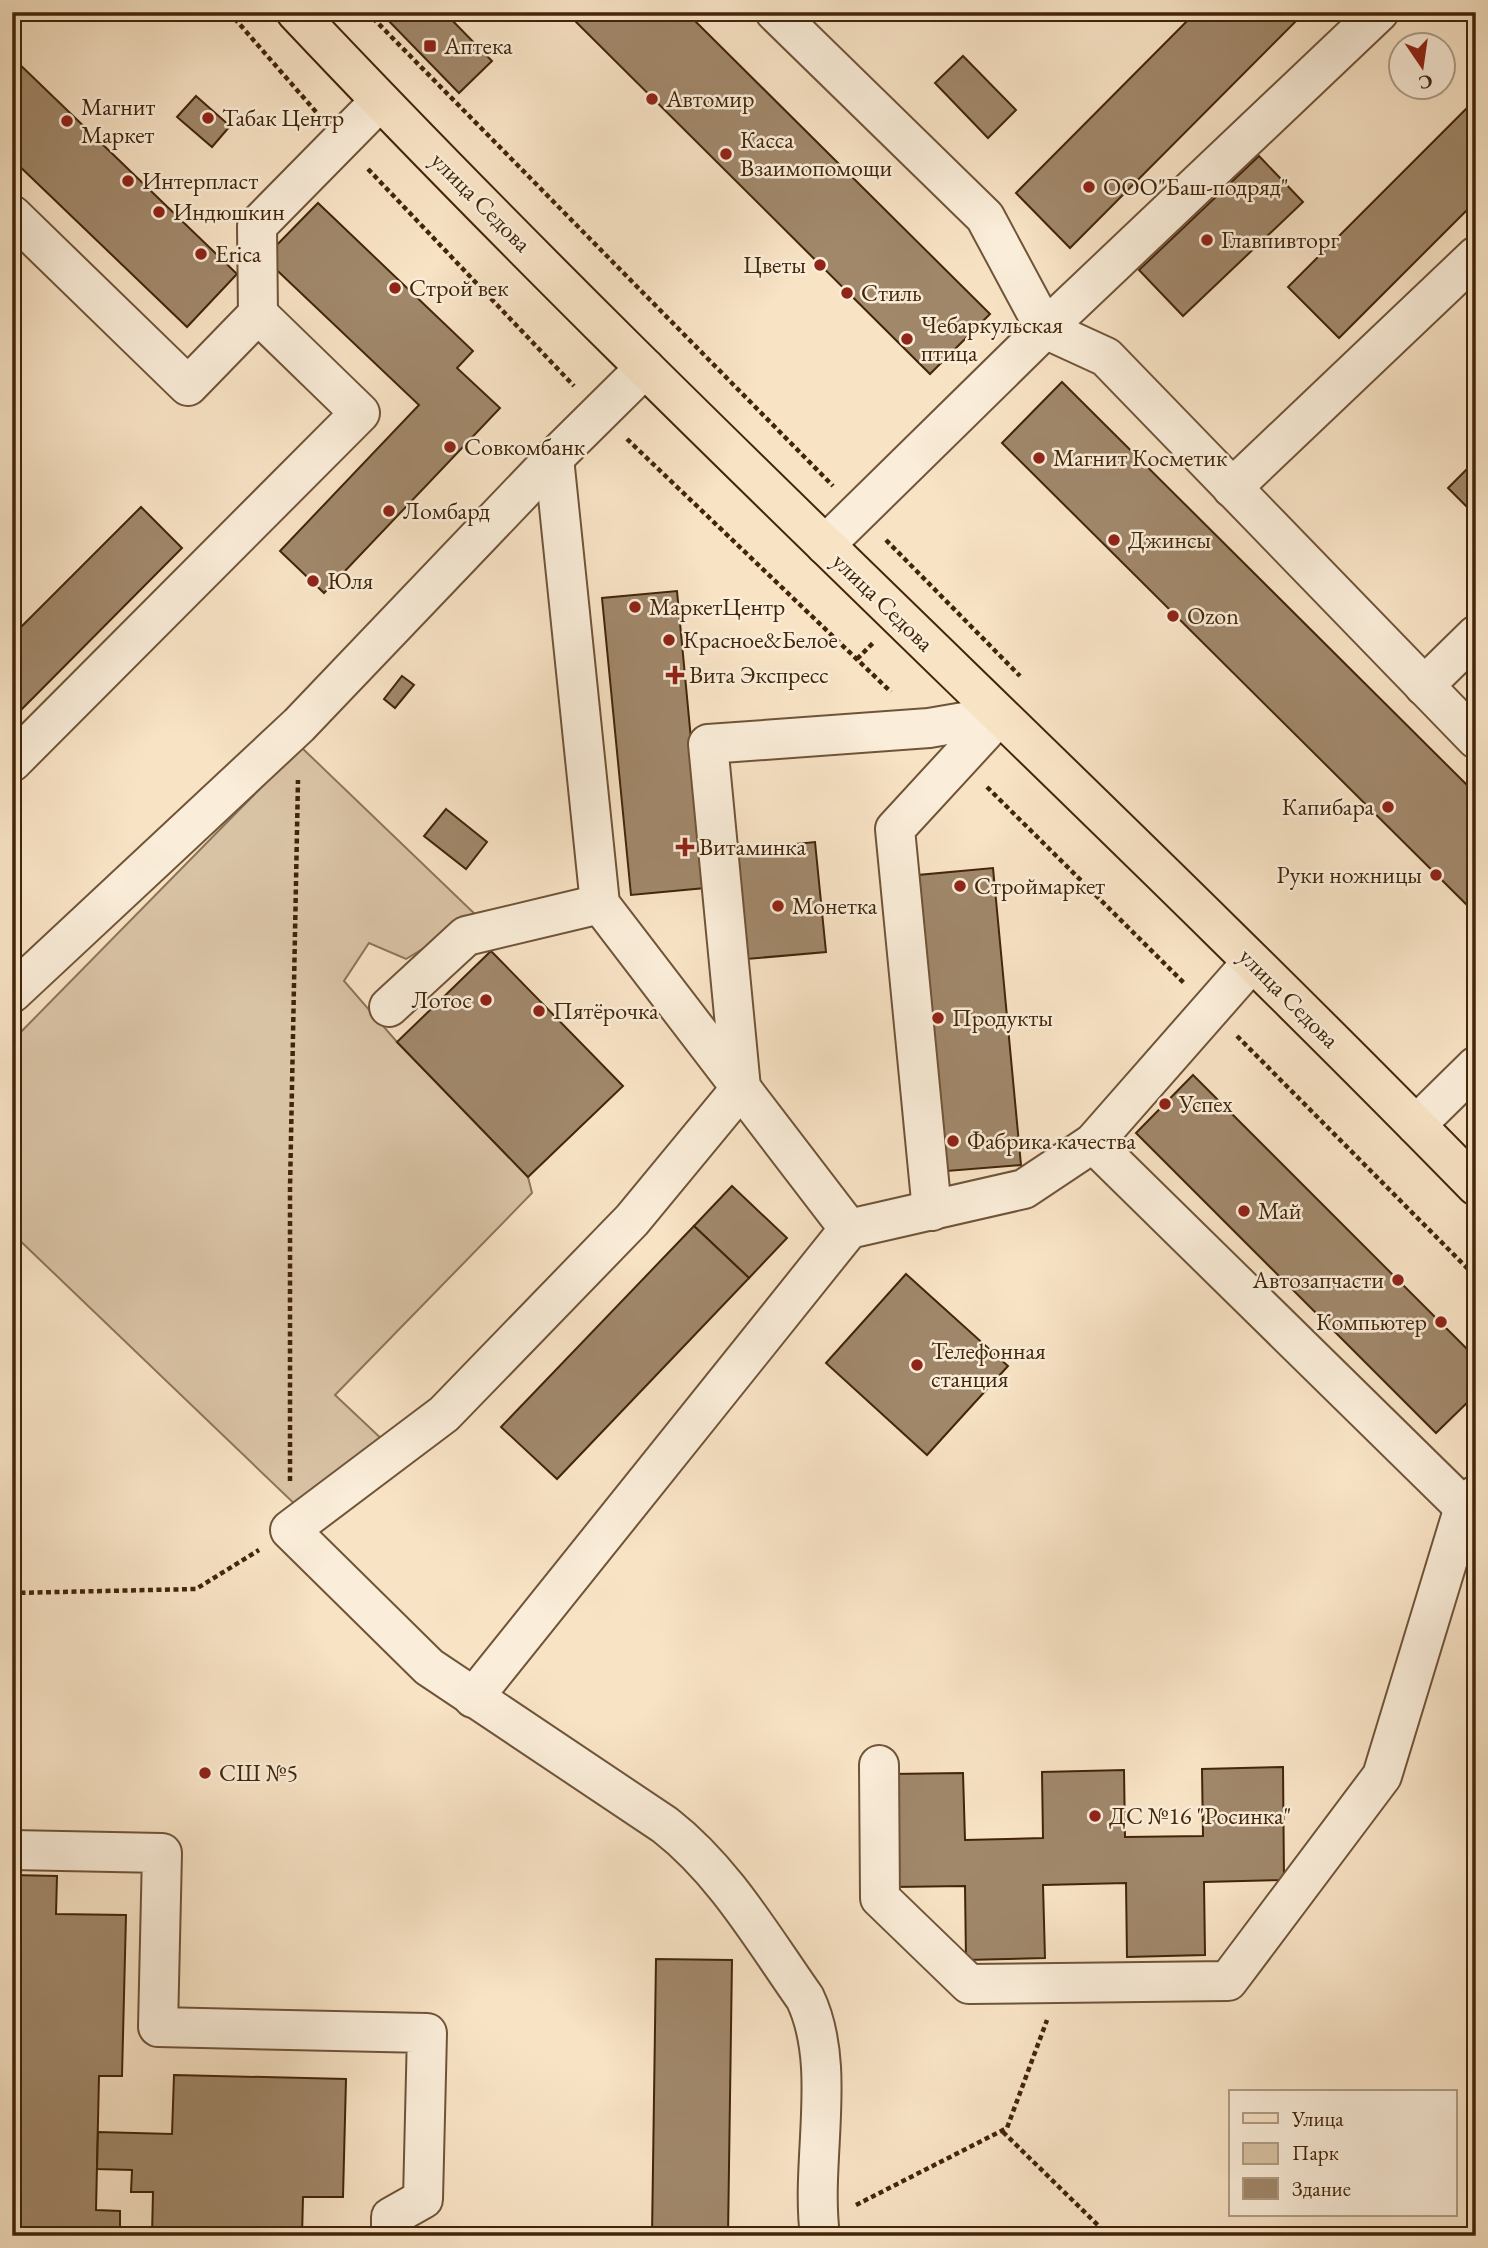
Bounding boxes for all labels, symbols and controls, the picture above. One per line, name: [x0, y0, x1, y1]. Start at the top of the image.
place label: Аптека: [443, 30, 513, 61]
north arrow: [1386, 32, 1456, 102]
marker: Аптека: [422, 38, 438, 54]
text: С: [1416, 68, 1435, 96]
place label: Автомир: [665, 83, 754, 114]
place label: Магнит Маркет: [81, 91, 155, 150]
marker: Автомир: [644, 91, 660, 107]
place label: Табак Центр: [222, 102, 344, 133]
marker: Табак Центр: [200, 110, 216, 126]
marker: Магнит Маркет: [59, 113, 75, 129]
place label: Касса Взаимопомощи: [740, 124, 893, 183]
street label: улица Седова: [425, 145, 538, 259]
marker: Касса Взаимопомощи: [718, 146, 734, 162]
place label: Интерпласт: [142, 165, 258, 196]
place label: ООО"Баш-подряд": [1103, 171, 1289, 202]
marker: Интерпласт: [120, 173, 136, 189]
marker: ООО"Баш-подряд": [1081, 179, 1097, 195]
place label: Индюшкин: [173, 196, 285, 227]
marker: Индюшкин: [151, 204, 167, 220]
place label: Главпивторг: [1221, 224, 1339, 255]
marker: Главпивторг: [1199, 232, 1215, 248]
place label: Erica: [215, 238, 262, 269]
marker: Erica: [193, 246, 209, 262]
place label: Цветы: [743, 249, 806, 280]
marker: Цветы: [812, 257, 828, 273]
place label: Строй век: [409, 272, 509, 303]
place label: Стиль: [861, 277, 922, 308]
marker: Строй век: [387, 280, 403, 296]
marker: Стиль: [839, 285, 855, 301]
place label: Чебаркульская птица: [921, 309, 1063, 368]
marker: Чебаркульская птица: [899, 331, 915, 347]
place label: Совкомбанк: [464, 431, 586, 462]
marker: Совкомбанк: [442, 439, 458, 455]
place label: Магнит Косметик: [1053, 442, 1228, 473]
marker: Магнит Косметик: [1031, 450, 1047, 466]
place label: Ломбард: [403, 495, 490, 526]
marker: Ломбард: [381, 503, 397, 519]
place label: Джинсы: [1128, 524, 1211, 555]
marker: Джинсы: [1106, 532, 1122, 548]
street label: улица Седова: [826, 545, 941, 658]
place label: Юля: [327, 565, 374, 596]
marker: Юля: [305, 573, 321, 589]
place label: МаркетЦентр: [649, 591, 785, 622]
marker: МаркетЦентр: [627, 599, 643, 615]
place label: Ozon: [1187, 600, 1239, 631]
marker: Ozon: [1165, 608, 1181, 624]
place label: Красное&Белое: [683, 624, 838, 655]
marker: Красное&Белое: [661, 632, 677, 648]
place label: Вита Экспресс: [689, 659, 829, 690]
marker: Вита Экспресс: [667, 667, 683, 683]
place label: Капибара: [1282, 791, 1374, 822]
marker: Капибара: [1380, 799, 1396, 815]
place label: Витаминка: [699, 831, 806, 862]
marker: Витаминка: [677, 839, 693, 855]
place label: Руки ножницы: [1277, 859, 1422, 890]
marker: Руки ножницы: [1428, 867, 1444, 883]
place label: Строймаркет: [974, 870, 1105, 901]
marker: Строймаркет: [952, 878, 968, 894]
place label: Монетка: [792, 890, 878, 921]
marker: Монетка: [770, 898, 786, 914]
street label: улица Седова: [1233, 941, 1346, 1055]
place label: Лотос: [412, 984, 472, 1015]
marker: Лотос: [478, 992, 494, 1008]
place label: Пятёрочка: [553, 995, 659, 1026]
place label: Продукты: [952, 1002, 1053, 1033]
marker: Пятёрочка: [531, 1003, 547, 1019]
marker: Продукты: [930, 1010, 946, 1026]
place label: Успех: [1178, 1088, 1233, 1119]
marker: Успех: [1157, 1096, 1173, 1112]
place label: Фабрика качества: [967, 1125, 1136, 1156]
marker: Фабрика качества: [945, 1133, 961, 1149]
place label: Май: [1258, 1195, 1302, 1226]
marker: Май: [1236, 1203, 1252, 1219]
place label: Автозапчасти: [1251, 1264, 1384, 1295]
marker: Автозапчасти: [1390, 1272, 1406, 1288]
place label: Компьютер: [1316, 1306, 1427, 1337]
marker: Компьютер: [1433, 1314, 1449, 1330]
place label: Телефонная станция: [931, 1335, 1046, 1394]
marker: Телефонная станция: [909, 1357, 925, 1373]
place label: СШ №5: [219, 1757, 298, 1788]
marker: СШ №5: [197, 1765, 213, 1781]
place label: ДС №16 "Росинка": [1109, 1800, 1291, 1831]
marker: ДС №16 "Росинка": [1087, 1808, 1103, 1824]
legend: [1229, 2090, 1456, 2216]
text: Улица: [1291, 2105, 1344, 2132]
text: Парк: [1292, 2139, 1339, 2166]
text: Здание: [1292, 2175, 1351, 2202]

